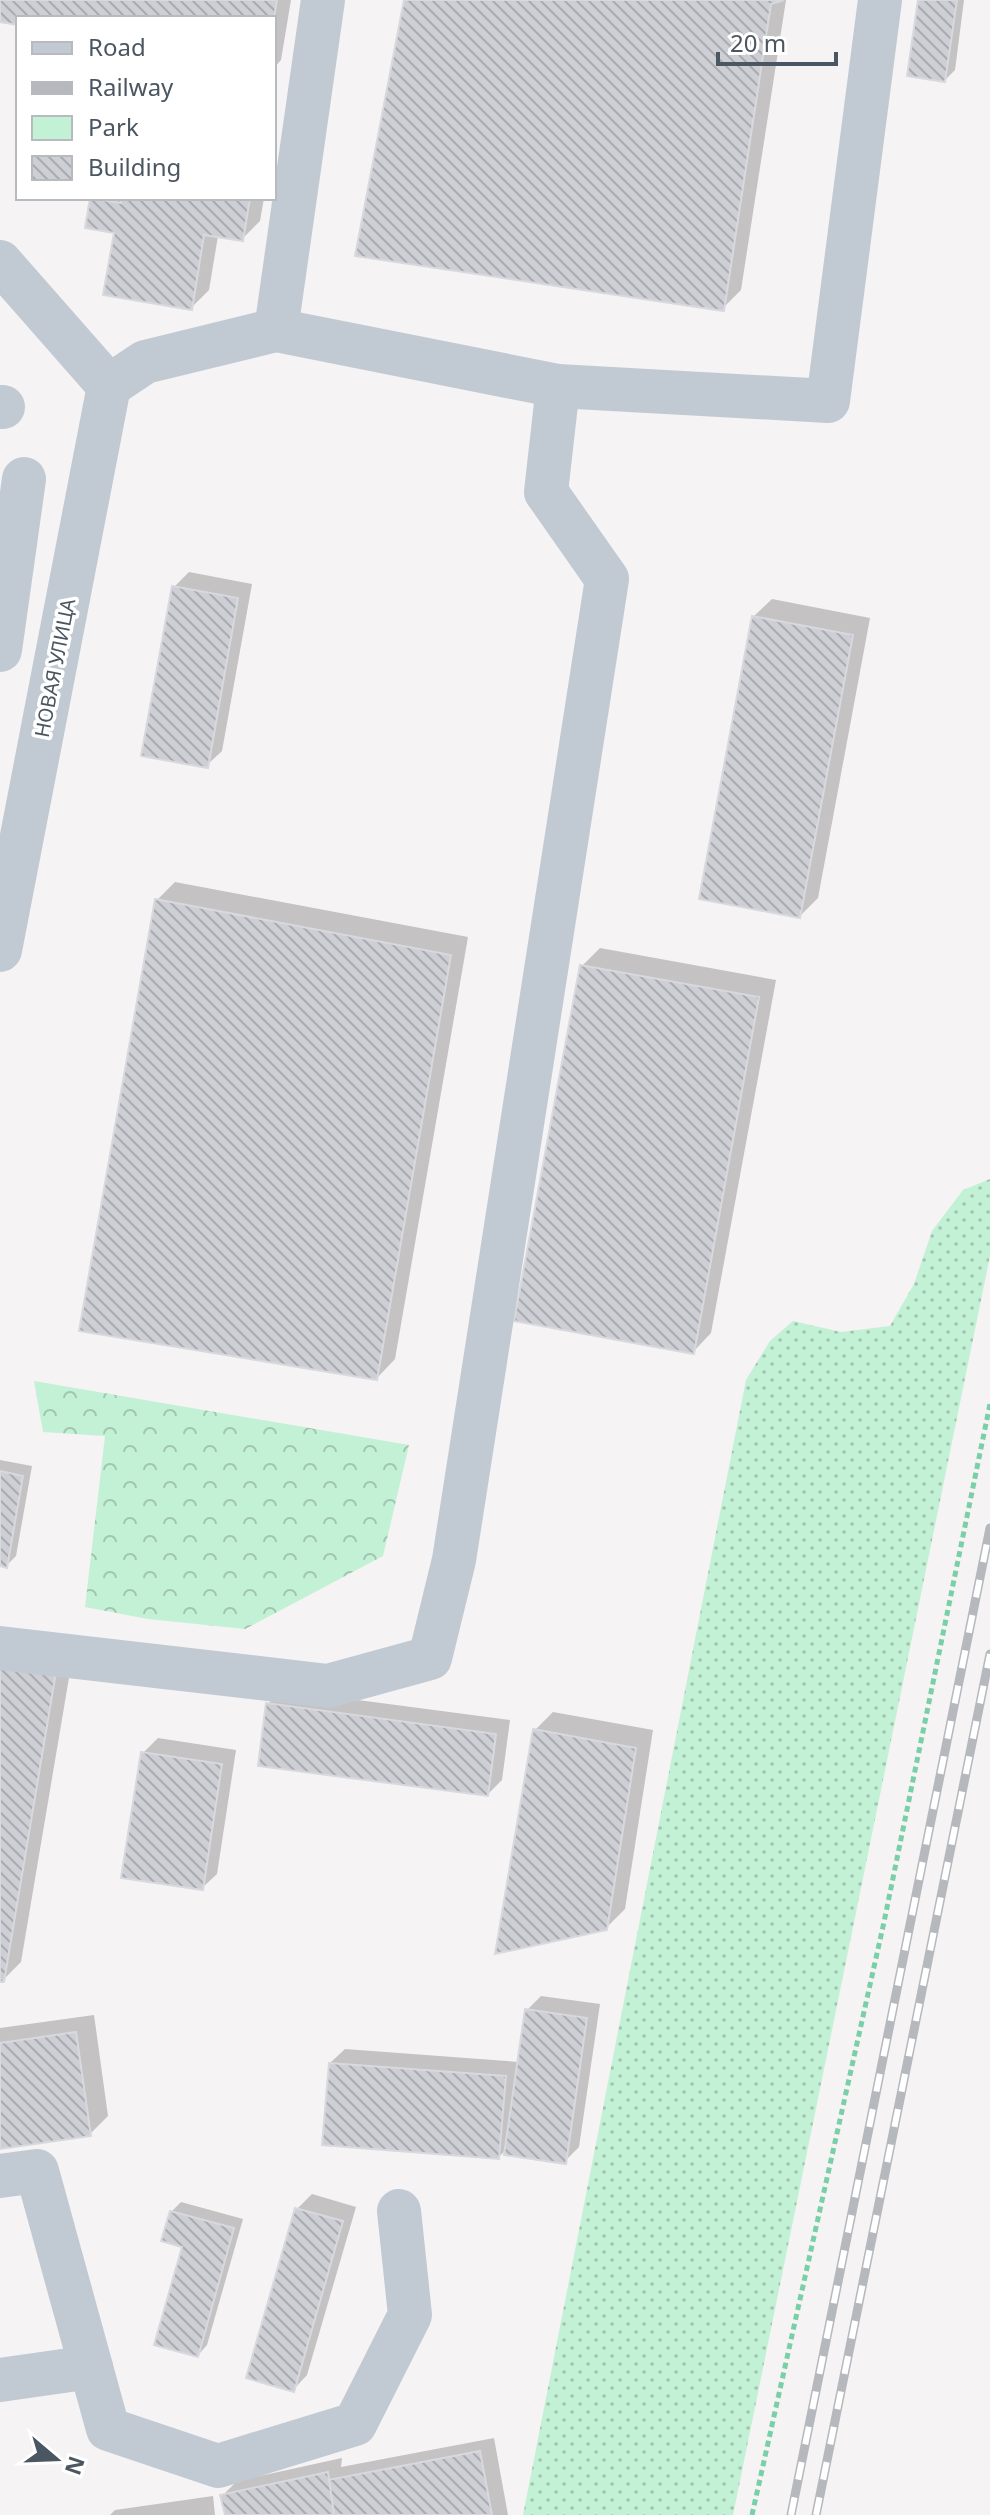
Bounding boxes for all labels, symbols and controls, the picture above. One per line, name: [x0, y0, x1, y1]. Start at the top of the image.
legend: [16, 16, 276, 200]
scale bar: [718, 16, 836, 66]
text: 20 m: [730, 26, 786, 59]
text: Road: [88, 30, 146, 63]
text: Railway: [88, 70, 174, 103]
text: Park: [88, 110, 139, 143]
text: Building: [88, 150, 181, 183]
street label: НОВАЯ УЛИЦА: [28, 596, 81, 740]
north arrow: [16, 2419, 96, 2499]
text: N: [59, 2452, 93, 2479]

